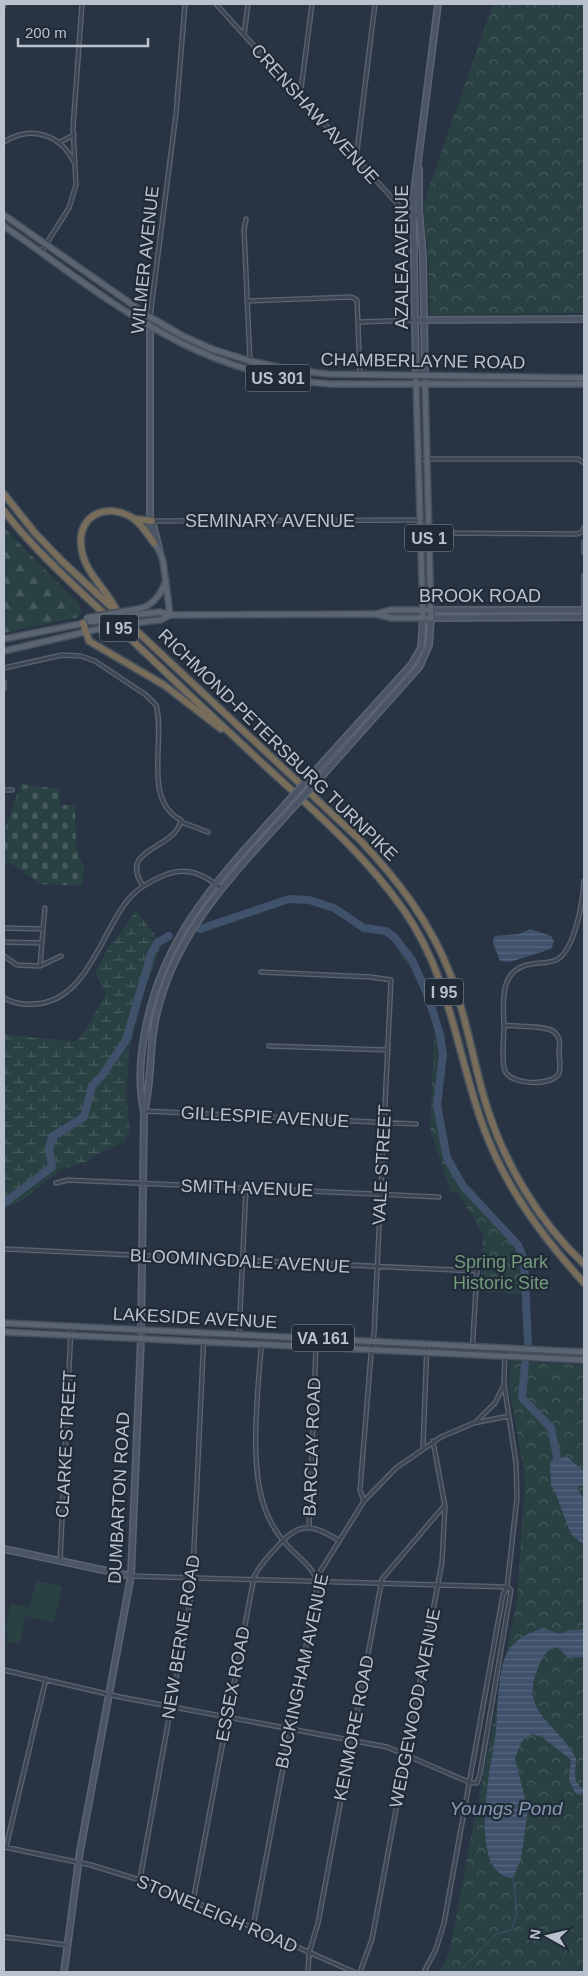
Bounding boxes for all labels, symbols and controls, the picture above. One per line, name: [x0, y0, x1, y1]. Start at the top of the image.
scale bar: [18, 15, 148, 47]
text: 200 m: [25, 24, 67, 41]
street label: CRENSHAW AVENUE: [247, 40, 383, 188]
street label: WILMER AVENUE: [127, 185, 163, 335]
street label: AZALEA AVENUE: [392, 185, 412, 329]
street label: CHAMBERLAYNE ROAD: [320, 349, 526, 373]
road number: US 301: [246, 364, 310, 392]
street label: SEMINARY AVENUE: [185, 511, 355, 531]
road number: US 1: [405, 524, 453, 552]
street label: BROOK ROAD: [419, 586, 541, 606]
road number: I 95: [100, 614, 138, 641]
street label: RICHMOND-PETERSBURG TURNPIKE: [154, 625, 402, 865]
road number: I 95: [425, 979, 463, 1006]
street label: GILLESPIE AVENUE: [180, 1103, 350, 1131]
street label: VALE STREET: [369, 1104, 395, 1226]
street label: SMITH AVENUE: [180, 1176, 314, 1200]
street label: BLOOMINGDALE AVENUE: [129, 1245, 351, 1277]
park label: Spring Park Historic Site: [453, 1252, 549, 1293]
street label: LAKESIDE AVENUE: [112, 1304, 278, 1332]
road number: VA 161: [292, 1325, 354, 1352]
street label: CLARKE STREET: [52, 1370, 80, 1518]
street label: BARCLAY ROAD: [300, 1377, 324, 1517]
street label: DUMBARTON ROAD: [105, 1411, 133, 1585]
street label: NEW BERNE ROAD: [158, 1553, 204, 1721]
street label: BUCKINGHAM AVENUE: [272, 1572, 332, 1770]
street label: WEDGEWOOD AVENUE: [386, 1607, 444, 1809]
street label: ESSEX ROAD: [212, 1625, 254, 1743]
street label: KENMORE ROAD: [330, 1653, 378, 1803]
water label: Youngs Pond: [449, 1798, 564, 1819]
street label: STONELEIGH ROAD: [134, 1871, 300, 1957]
north arrow: [523, 1911, 573, 1961]
text: N: [526, 1928, 544, 1940]

